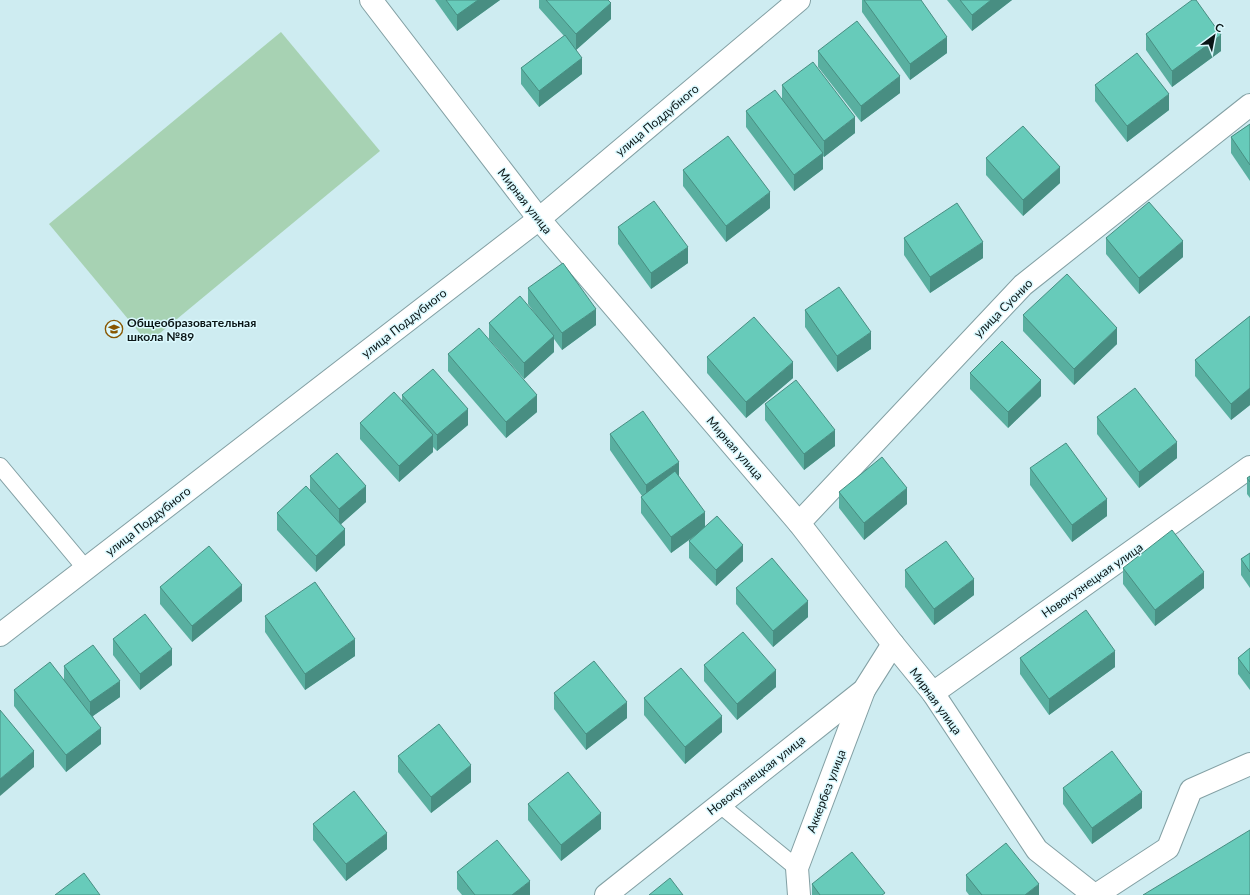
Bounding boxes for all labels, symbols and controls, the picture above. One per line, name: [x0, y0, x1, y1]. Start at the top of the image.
north arrow: [1194, 16, 1234, 56]
text: С: [1213, 20, 1227, 35]
street label: улица Поддубного: [612, 81, 702, 159]
street label: Мирная улица: [495, 165, 555, 237]
street label: улица Суонио: [970, 275, 1036, 341]
street label: улица Поддубного: [358, 285, 450, 361]
place label: Общеобразовательная школа №89: [127, 315, 256, 344]
school or university icon: Общеобразовательная школа №89: [104, 319, 124, 339]
street label: Мирная улица: [703, 413, 767, 483]
street label: улица Поддубного: [102, 483, 194, 559]
street label: Новокузнецкая улица: [1038, 539, 1146, 621]
street label: Мирная улица: [907, 665, 965, 737]
street label: Новокузнецкая улица: [704, 732, 808, 818]
street label: Аккербез улица: [803, 747, 849, 835]

